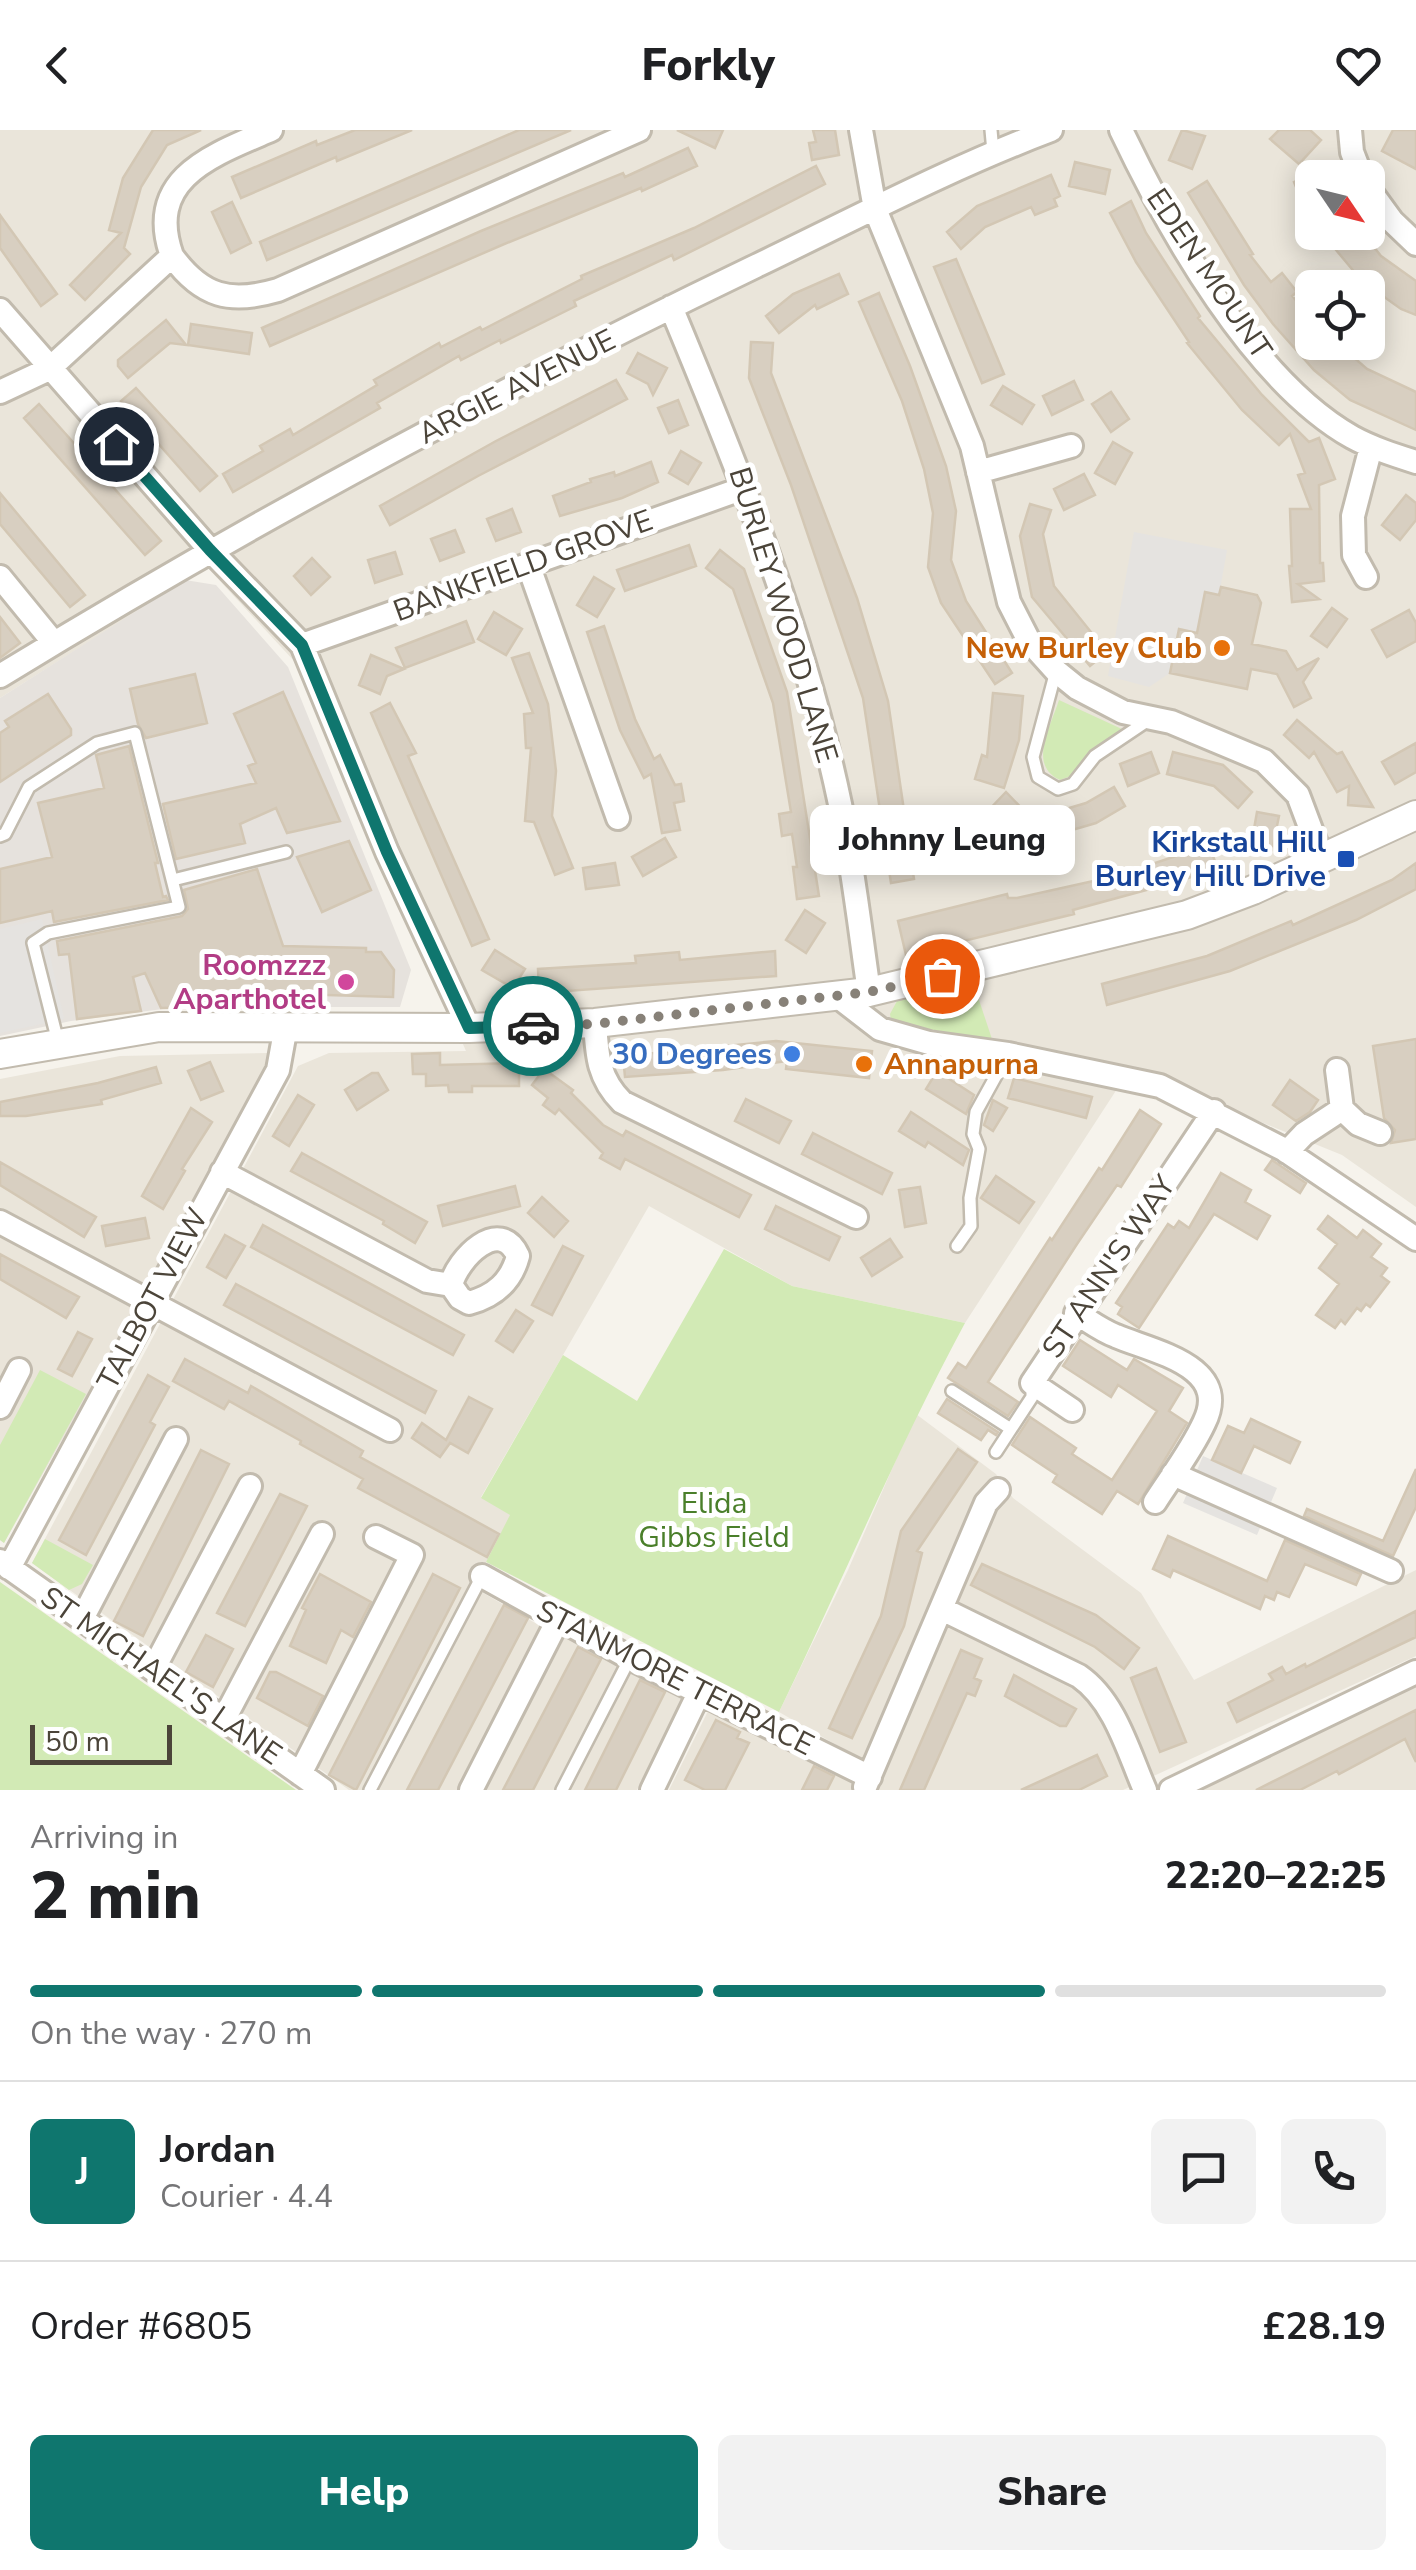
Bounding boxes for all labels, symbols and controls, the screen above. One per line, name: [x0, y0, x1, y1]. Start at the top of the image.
text: Forkly: [641, 35, 775, 96]
icon: back: [30, 38, 85, 93]
icon: heart: [1331, 38, 1386, 93]
north arrow: [1295, 160, 1385, 250]
map controls: [1295, 160, 1385, 360]
street label: EDEN MOUNT: [1137, 180, 1281, 368]
button: locate: [1295, 270, 1385, 360]
street label: ARGIE AVENUE: [411, 320, 623, 454]
pin: [74, 402, 159, 487]
icon: home: [89, 417, 144, 472]
street label: BURLEY WOOD LANE: [718, 462, 848, 768]
street label: BANKFIELD GROVE: [388, 500, 658, 632]
place label: New Burley Club: [965, 628, 1202, 669]
marker: New Burley Club: [1211, 637, 1233, 659]
callout: Johnny Leung: [810, 806, 1074, 876]
text: Johnny Leung: [839, 818, 1046, 861]
place label: Kirkstall Hill Burley Hill Drive: [1095, 822, 1326, 897]
marker: Kirkstall Hill Burley Hill Drive: [1335, 848, 1357, 870]
pin: [900, 934, 985, 1019]
place label: Roomzzz Aparthotel: [173, 945, 326, 1020]
icon: bag: [915, 949, 970, 1004]
marker: Roomzzz Aparthotel: [335, 971, 357, 993]
courier: [483, 976, 583, 1076]
icon: car: [506, 999, 561, 1054]
place label: 30 Degrees: [612, 1034, 772, 1075]
marker: 30 Degrees: [781, 1043, 803, 1065]
place label: Annapurna: [884, 1044, 1039, 1085]
marker: Annapurna: [853, 1053, 875, 1075]
street label: ST ANN'S WAY: [1033, 1167, 1186, 1366]
street label: TALBOT VIEW: [88, 1201, 218, 1397]
park label: Elida Gibbs Field: [638, 1483, 790, 1558]
street label: ST MICHAEL'S LANE: [32, 1577, 290, 1775]
street label: STANMORE TERRACE: [529, 1590, 821, 1766]
scale bar: [30, 1720, 172, 1764]
text: 50 m: [45, 1723, 110, 1761]
text: Arriving in: [30, 1816, 178, 1859]
text: 22:20–22:25: [1165, 1850, 1386, 1901]
text: 2 min: [30, 1852, 201, 1941]
text: On the way · 270 m: [30, 2012, 312, 2055]
button: chat: [1151, 2119, 1256, 2224]
button: phone: [1281, 2119, 1386, 2224]
text: Jordan: [160, 2124, 276, 2175]
text: J: [76, 2146, 89, 2197]
text: Courier · 4.4: [160, 2175, 333, 2218]
text: Order #6805: [30, 2301, 252, 2352]
text: £28.19: [1263, 2301, 1386, 2352]
button: Help: [30, 2435, 698, 2550]
button: Share: [718, 2435, 1386, 2550]

